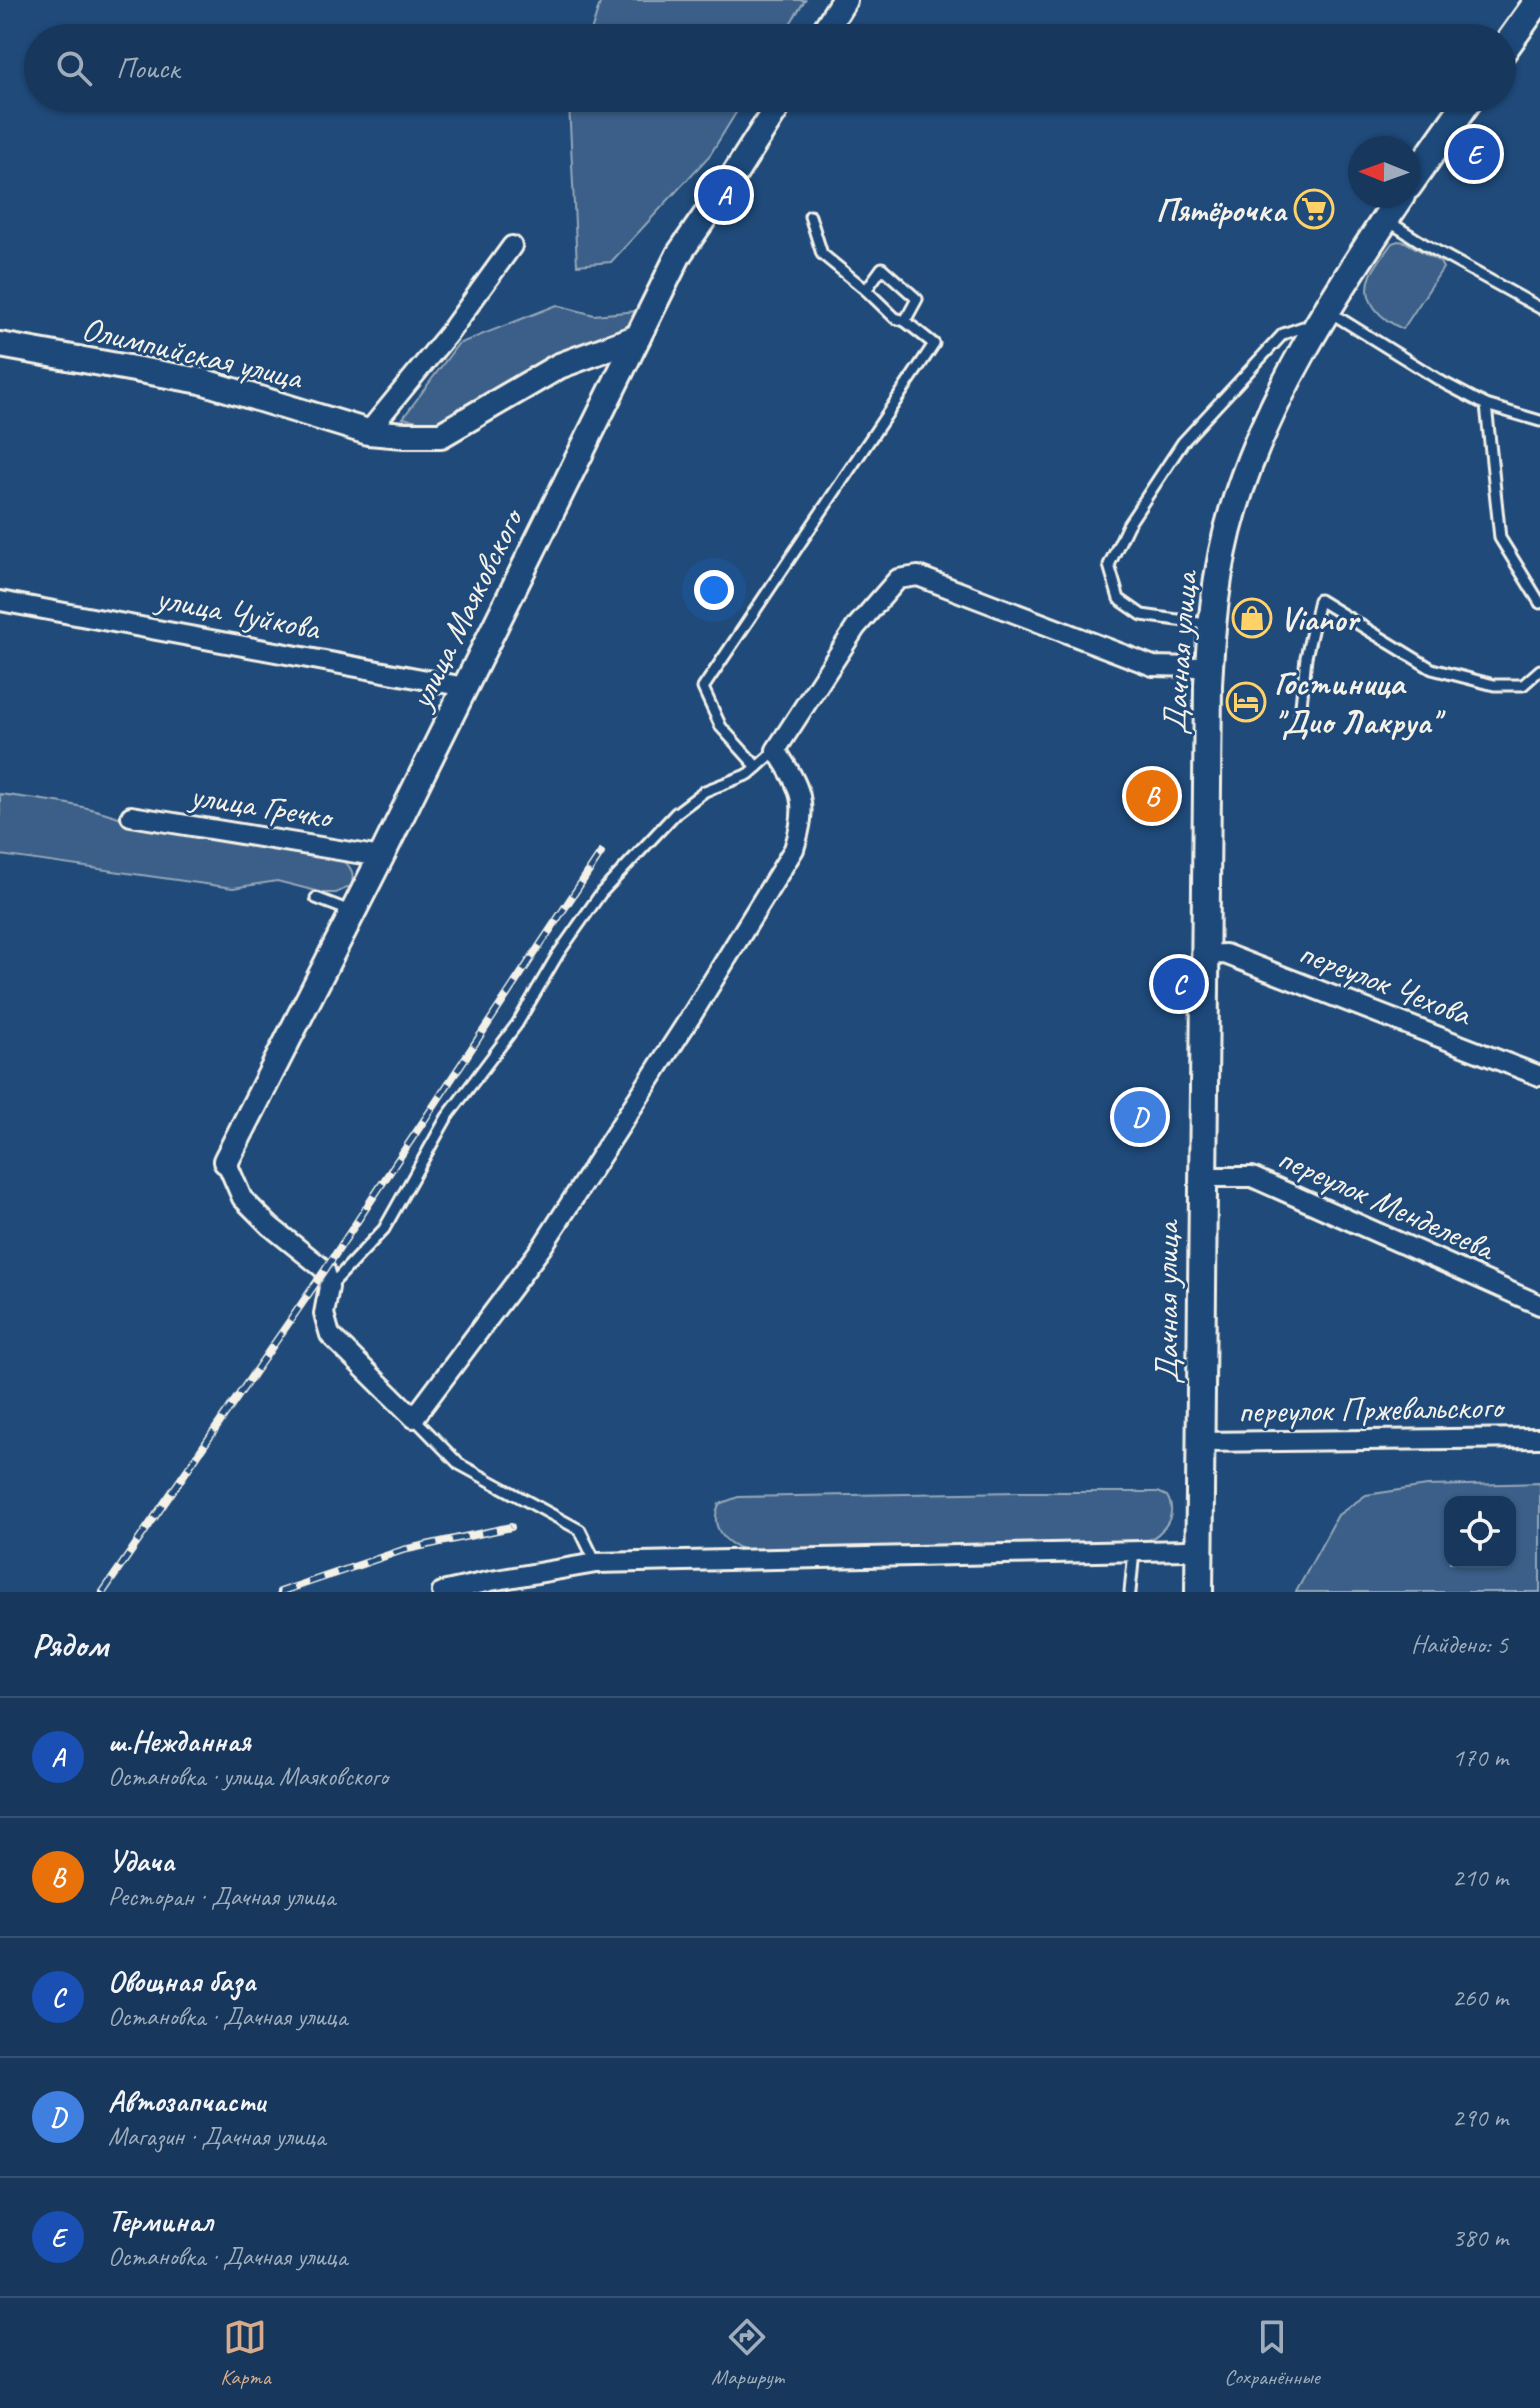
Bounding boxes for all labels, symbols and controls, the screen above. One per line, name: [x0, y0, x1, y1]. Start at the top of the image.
search box: [24, 24, 1516, 112]
icon: search: [52, 46, 96, 90]
text: Поиск: [116, 49, 179, 87]
pin: E: [1448, 124, 1500, 184]
north arrow: [1348, 136, 1420, 208]
pin: A: [698, 165, 750, 225]
place label: Пятёрочка: [1156, 188, 1288, 231]
supermarket icon: Пятёрочка: [1293, 188, 1335, 230]
street label: Олимпийская улица: [78, 306, 308, 399]
street label: улица Маяковского: [398, 499, 534, 718]
street label: Дачная улица: [1152, 567, 1207, 736]
your location: [694, 570, 734, 610]
street label: улица Чуйкова: [151, 575, 325, 650]
shop icon: Vianor: [1231, 597, 1273, 639]
place label: Vianor: [1280, 597, 1361, 640]
place label: Гостиница "Дио Лакруа": [1274, 661, 1446, 743]
hotel icon: Гостиница "Дио Лакруа": [1225, 681, 1267, 723]
pin: B: [1126, 766, 1178, 826]
street label: улица Гречко: [186, 773, 338, 838]
street label: переулок Чехова: [1293, 930, 1479, 1036]
pin: C: [1153, 954, 1205, 1014]
pin: D: [1114, 1087, 1166, 1147]
street label: переулок Менделеева: [1271, 1136, 1503, 1270]
street label: Дачная улица: [1145, 1219, 1188, 1384]
street label: переулок Пржевальского: [1237, 1385, 1507, 1432]
map controls: [1444, 1496, 1516, 1568]
button: locate: [1444, 1496, 1516, 1568]
text: Рядом: [32, 1623, 108, 1666]
text: Найдено: 5: [1411, 1628, 1508, 1661]
text: ш.Нежданная: [108, 1722, 251, 1760]
text: A: [51, 1741, 65, 1774]
text: 170 m: [1452, 1741, 1508, 1774]
text: Остановка · улица Маяковского: [108, 1760, 388, 1793]
text: Удача: [108, 1842, 174, 1880]
text: B: [51, 1861, 65, 1894]
text: 210 m: [1452, 1861, 1508, 1894]
text: Ресторан · Дачная улица: [108, 1880, 335, 1913]
text: Овощная база: [108, 1962, 255, 2000]
text: C: [52, 1981, 64, 2014]
text: 260 m: [1452, 1981, 1508, 2014]
text: Остановка · Дачная улица: [108, 2000, 347, 2033]
text: Автозапчасти: [108, 2082, 265, 2120]
text: D: [50, 2101, 66, 2134]
text: 290 m: [1452, 2101, 1508, 2134]
text: Магазин · Дачная улица: [108, 2120, 326, 2153]
text: Терминал: [108, 2202, 212, 2240]
text: E: [51, 2221, 65, 2254]
text: 380 m: [1452, 2221, 1508, 2254]
text: Остановка · Дачная улица: [108, 2240, 347, 2273]
tab: Карта: [220, 2315, 271, 2391]
tab: Маршрут: [711, 2315, 784, 2391]
tab: Сохранённые: [1224, 2315, 1320, 2391]

